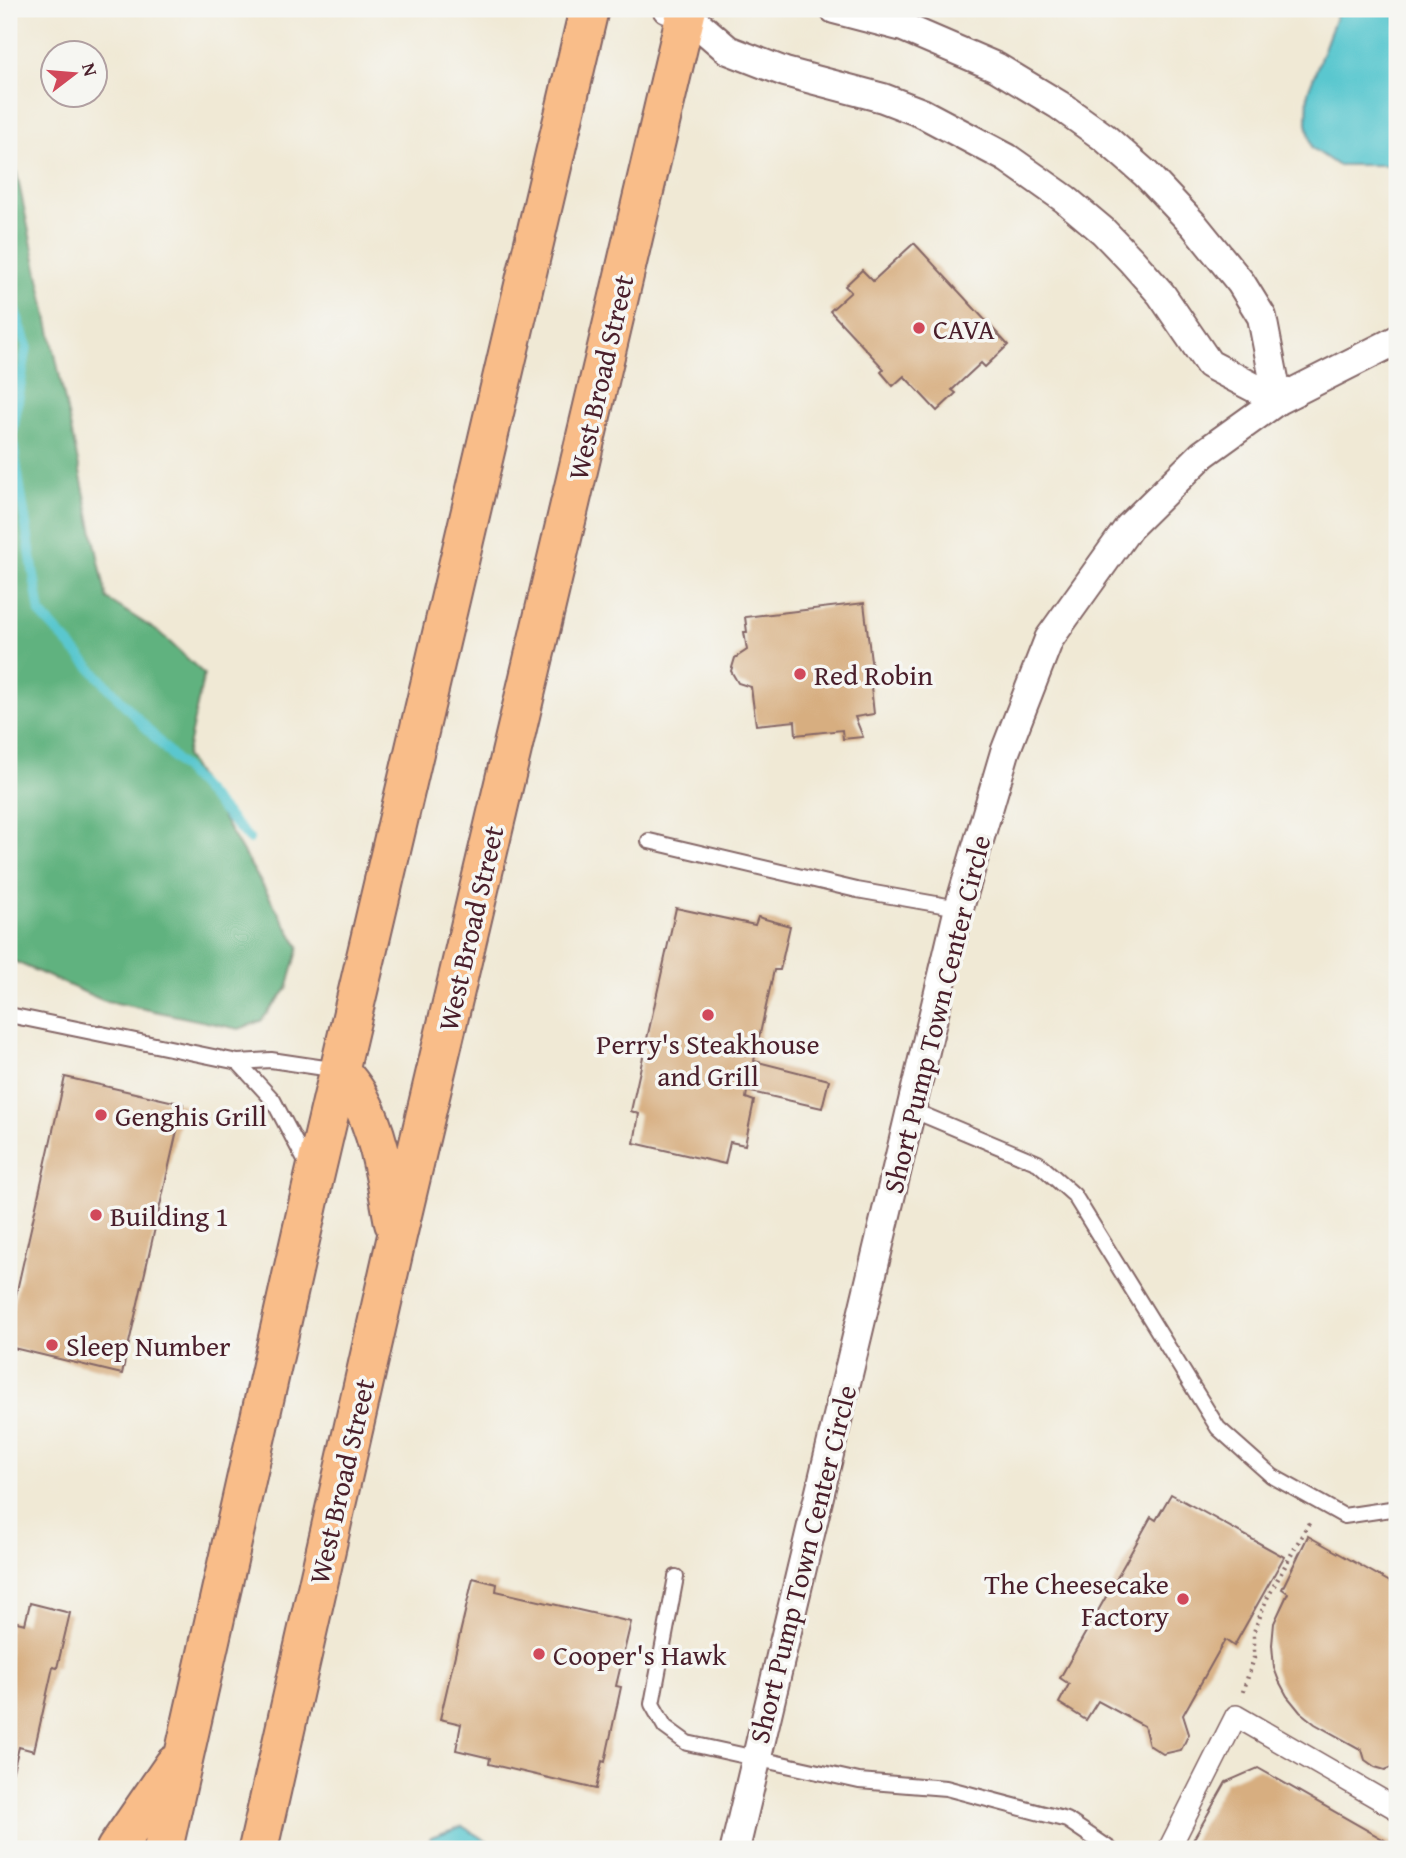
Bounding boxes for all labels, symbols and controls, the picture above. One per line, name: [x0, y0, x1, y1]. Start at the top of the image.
north arrow: [38, 38, 108, 108]
text: N: [75, 59, 106, 80]
street label: West Broad Street: [556, 270, 644, 484]
place label: CAVA: [933, 308, 995, 349]
marker: CAVA: [911, 320, 927, 336]
place label: Red Robin: [814, 654, 933, 695]
marker: Red Robin: [792, 666, 808, 682]
street label: West Broad Street: [426, 821, 514, 1035]
street label: Short Pump Town Center Circle: [872, 831, 1000, 1197]
marker: Perry's Steakhouse and Grill: [700, 1007, 716, 1023]
place label: Perry's Steakhouse and Grill: [596, 1023, 820, 1096]
place label: Genghis Grill: [115, 1095, 267, 1136]
marker: Genghis Grill: [93, 1107, 109, 1123]
place label: Building 1: [110, 1195, 229, 1236]
marker: Building 1: [88, 1207, 104, 1223]
place label: Sleep Number: [66, 1325, 231, 1366]
marker: Sleep Number: [44, 1337, 60, 1353]
street label: West Broad Street: [297, 1374, 385, 1588]
street label: Short Pump Town Center Circle: [738, 1381, 866, 1747]
place label: The Cheesecake Factory: [984, 1563, 1169, 1636]
marker: The Cheesecake Factory: [1175, 1591, 1191, 1607]
place label: Cooper's Hawk: [553, 1634, 727, 1675]
marker: Cooper's Hawk: [531, 1646, 547, 1662]

